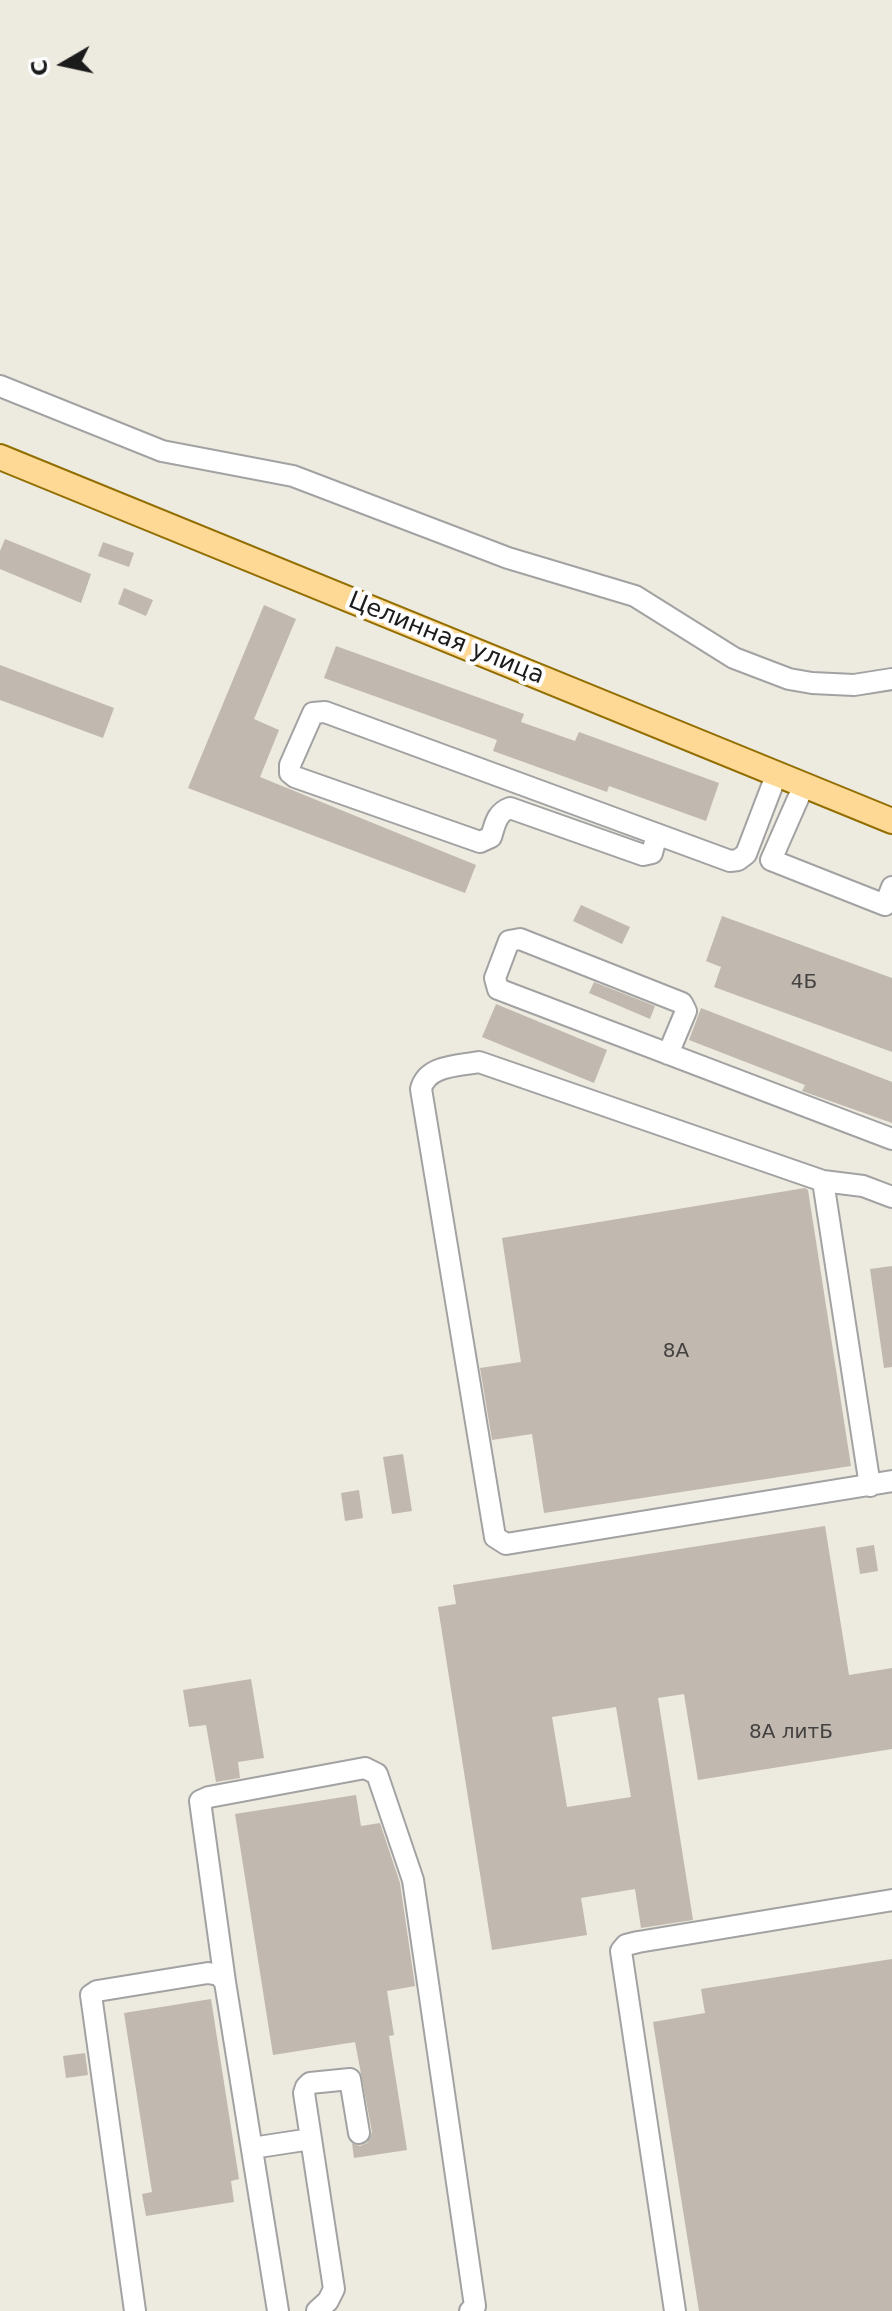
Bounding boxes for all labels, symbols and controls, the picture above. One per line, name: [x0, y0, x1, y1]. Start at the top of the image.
north arrow: [24, 24, 104, 104]
text: С: [26, 58, 53, 78]
street label: Целинная улица: [344, 587, 548, 691]
house number: 4Б: [791, 971, 817, 995]
house number: 8А: [663, 1340, 689, 1364]
house number: 8А литБ: [749, 1721, 833, 1745]

